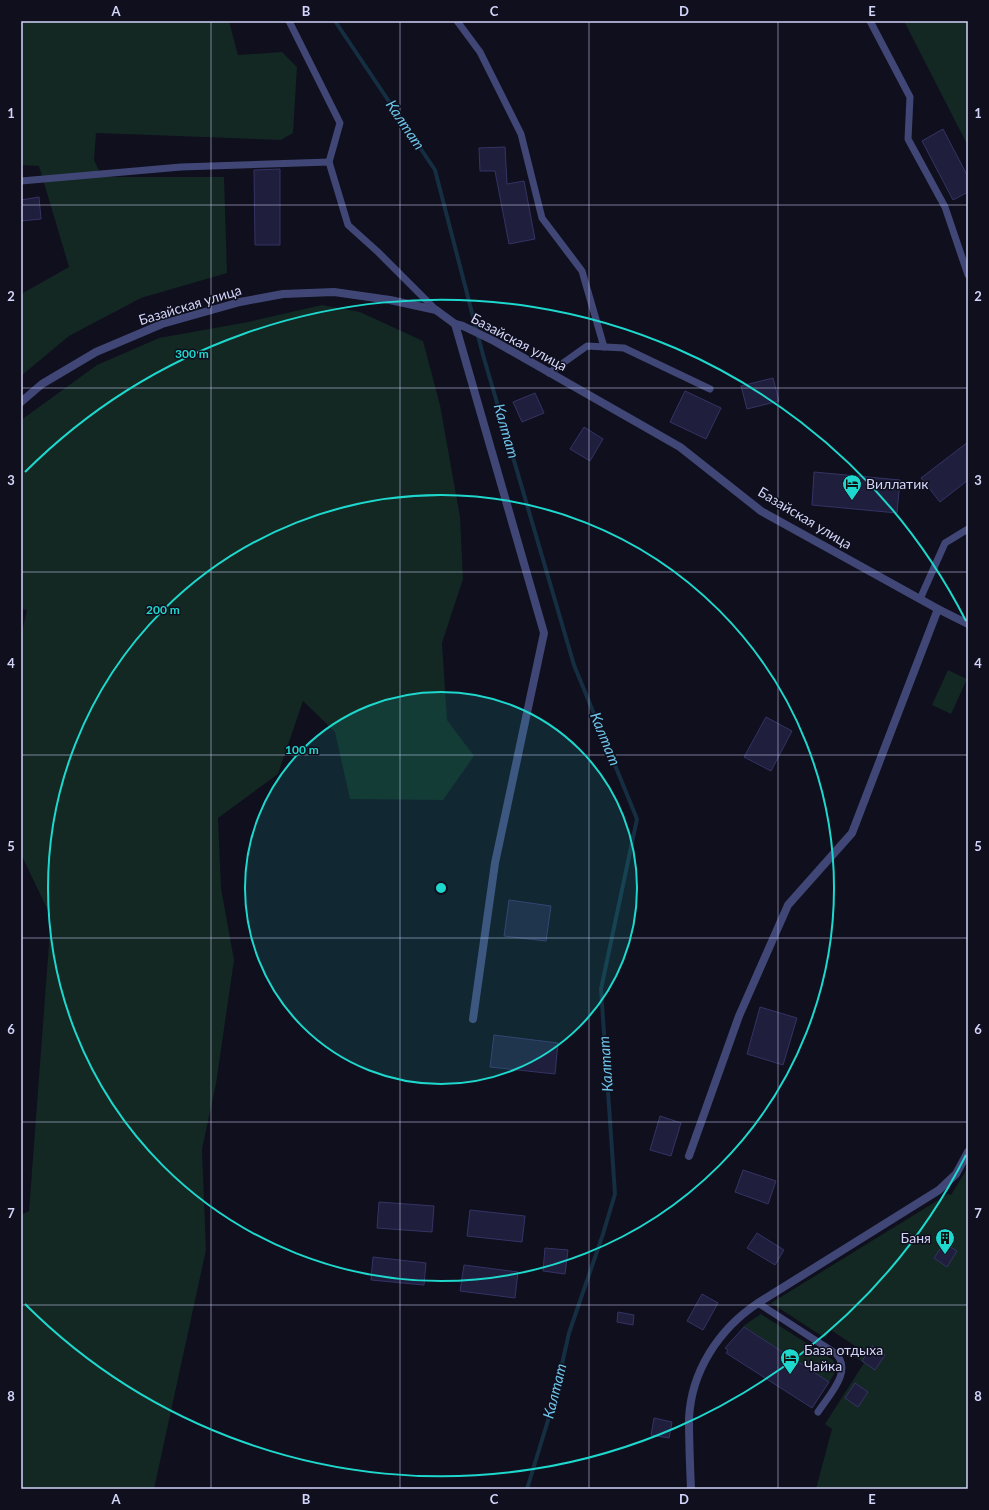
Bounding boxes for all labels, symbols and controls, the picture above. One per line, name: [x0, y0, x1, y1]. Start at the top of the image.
text: A: [110, 3, 121, 19]
text: B: [302, 3, 311, 19]
text: C: [490, 3, 499, 19]
text: D: [679, 3, 689, 19]
text: E: [868, 3, 876, 19]
water label: Калтат: [383, 96, 429, 153]
text: 1: [7, 105, 15, 121]
text: 1: [974, 105, 982, 121]
street label: Базайская улица: [136, 281, 243, 328]
text: 2: [7, 288, 15, 304]
text: 2: [974, 288, 982, 304]
street label: Базайская улица: [468, 309, 570, 374]
text: 300 m: [175, 346, 209, 361]
water label: Калтат: [491, 401, 523, 460]
text: 3: [7, 472, 15, 488]
text: 3: [974, 472, 982, 488]
hotel icon: Виллатик: [841, 473, 863, 501]
place label: Виллатик: [866, 475, 929, 492]
street label: Базайская улица: [755, 483, 855, 552]
text: 200 m: [146, 602, 180, 617]
text: 4: [7, 655, 15, 671]
text: 4: [974, 655, 982, 671]
water label: Калтат: [587, 709, 625, 768]
text: 100 m: [285, 742, 319, 757]
text: 5: [7, 838, 15, 854]
text: 5: [974, 838, 982, 854]
centre of rings: [434, 881, 448, 895]
text: 6: [7, 1021, 15, 1037]
text: 6: [974, 1021, 982, 1037]
water label: Калтат: [594, 1035, 616, 1093]
text: 7: [7, 1205, 15, 1221]
text: 7: [974, 1205, 982, 1221]
building icon: Баня: [934, 1227, 956, 1255]
place label: Баня: [901, 1229, 931, 1246]
place label: База отдыха Чайка: [804, 1341, 883, 1374]
hotel icon: База отдыха Чайка: [779, 1347, 801, 1375]
water label: Калтат: [539, 1361, 570, 1420]
text: 8: [7, 1388, 15, 1404]
text: 8: [974, 1388, 982, 1404]
text: A: [110, 1491, 121, 1507]
text: B: [302, 1491, 311, 1507]
text: C: [490, 1491, 499, 1507]
text: D: [679, 1491, 689, 1507]
text: E: [868, 1491, 876, 1507]

